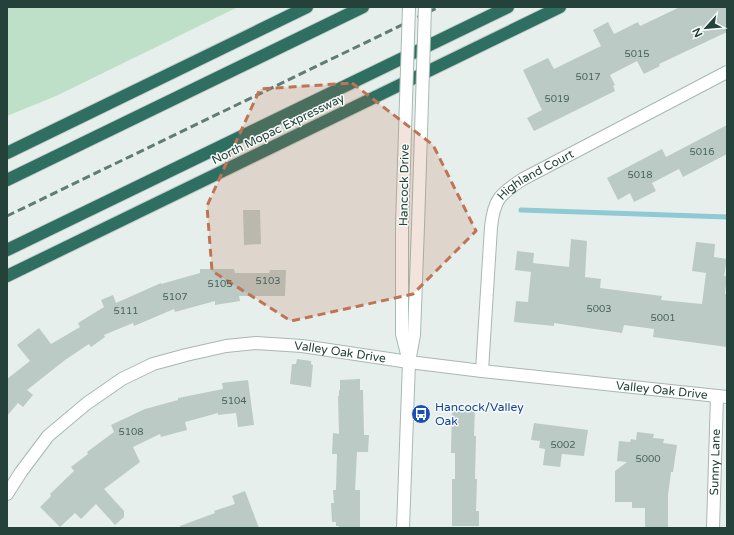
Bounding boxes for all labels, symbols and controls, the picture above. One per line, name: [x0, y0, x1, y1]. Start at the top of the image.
north arrow: [686, 8, 726, 48]
text: N: [690, 25, 705, 39]
house number: 5015: [624, 48, 650, 60]
house number: 5017: [575, 71, 601, 83]
street label: North Mopac Expressway: [209, 91, 347, 167]
house number: 5019: [544, 93, 570, 105]
street label: Hancock Drive: [396, 143, 412, 226]
house number: 5016: [689, 146, 715, 158]
street label: Highland Court: [494, 147, 576, 203]
house number: 5018: [627, 169, 653, 181]
house number: 5103: [255, 275, 281, 287]
house number: 5105: [207, 278, 233, 290]
house number: 5107: [162, 291, 188, 303]
house number: 5003: [586, 303, 612, 315]
house number: 5111: [113, 305, 139, 317]
house number: 5001: [650, 312, 676, 324]
street label: Valley Oak Drive: [294, 339, 387, 365]
street label: Valley Oak Drive: [615, 378, 709, 402]
house number: 5104: [221, 395, 247, 407]
place label: Hancock/Valley Oak: [435, 400, 524, 428]
bus stop icon: Hancock/Valley Oak: [410, 403, 432, 425]
house number: 5108: [118, 426, 144, 438]
street label: Sunny Lane: [707, 428, 723, 495]
house number: 5002: [550, 439, 576, 451]
house number: 5000: [635, 453, 661, 465]

